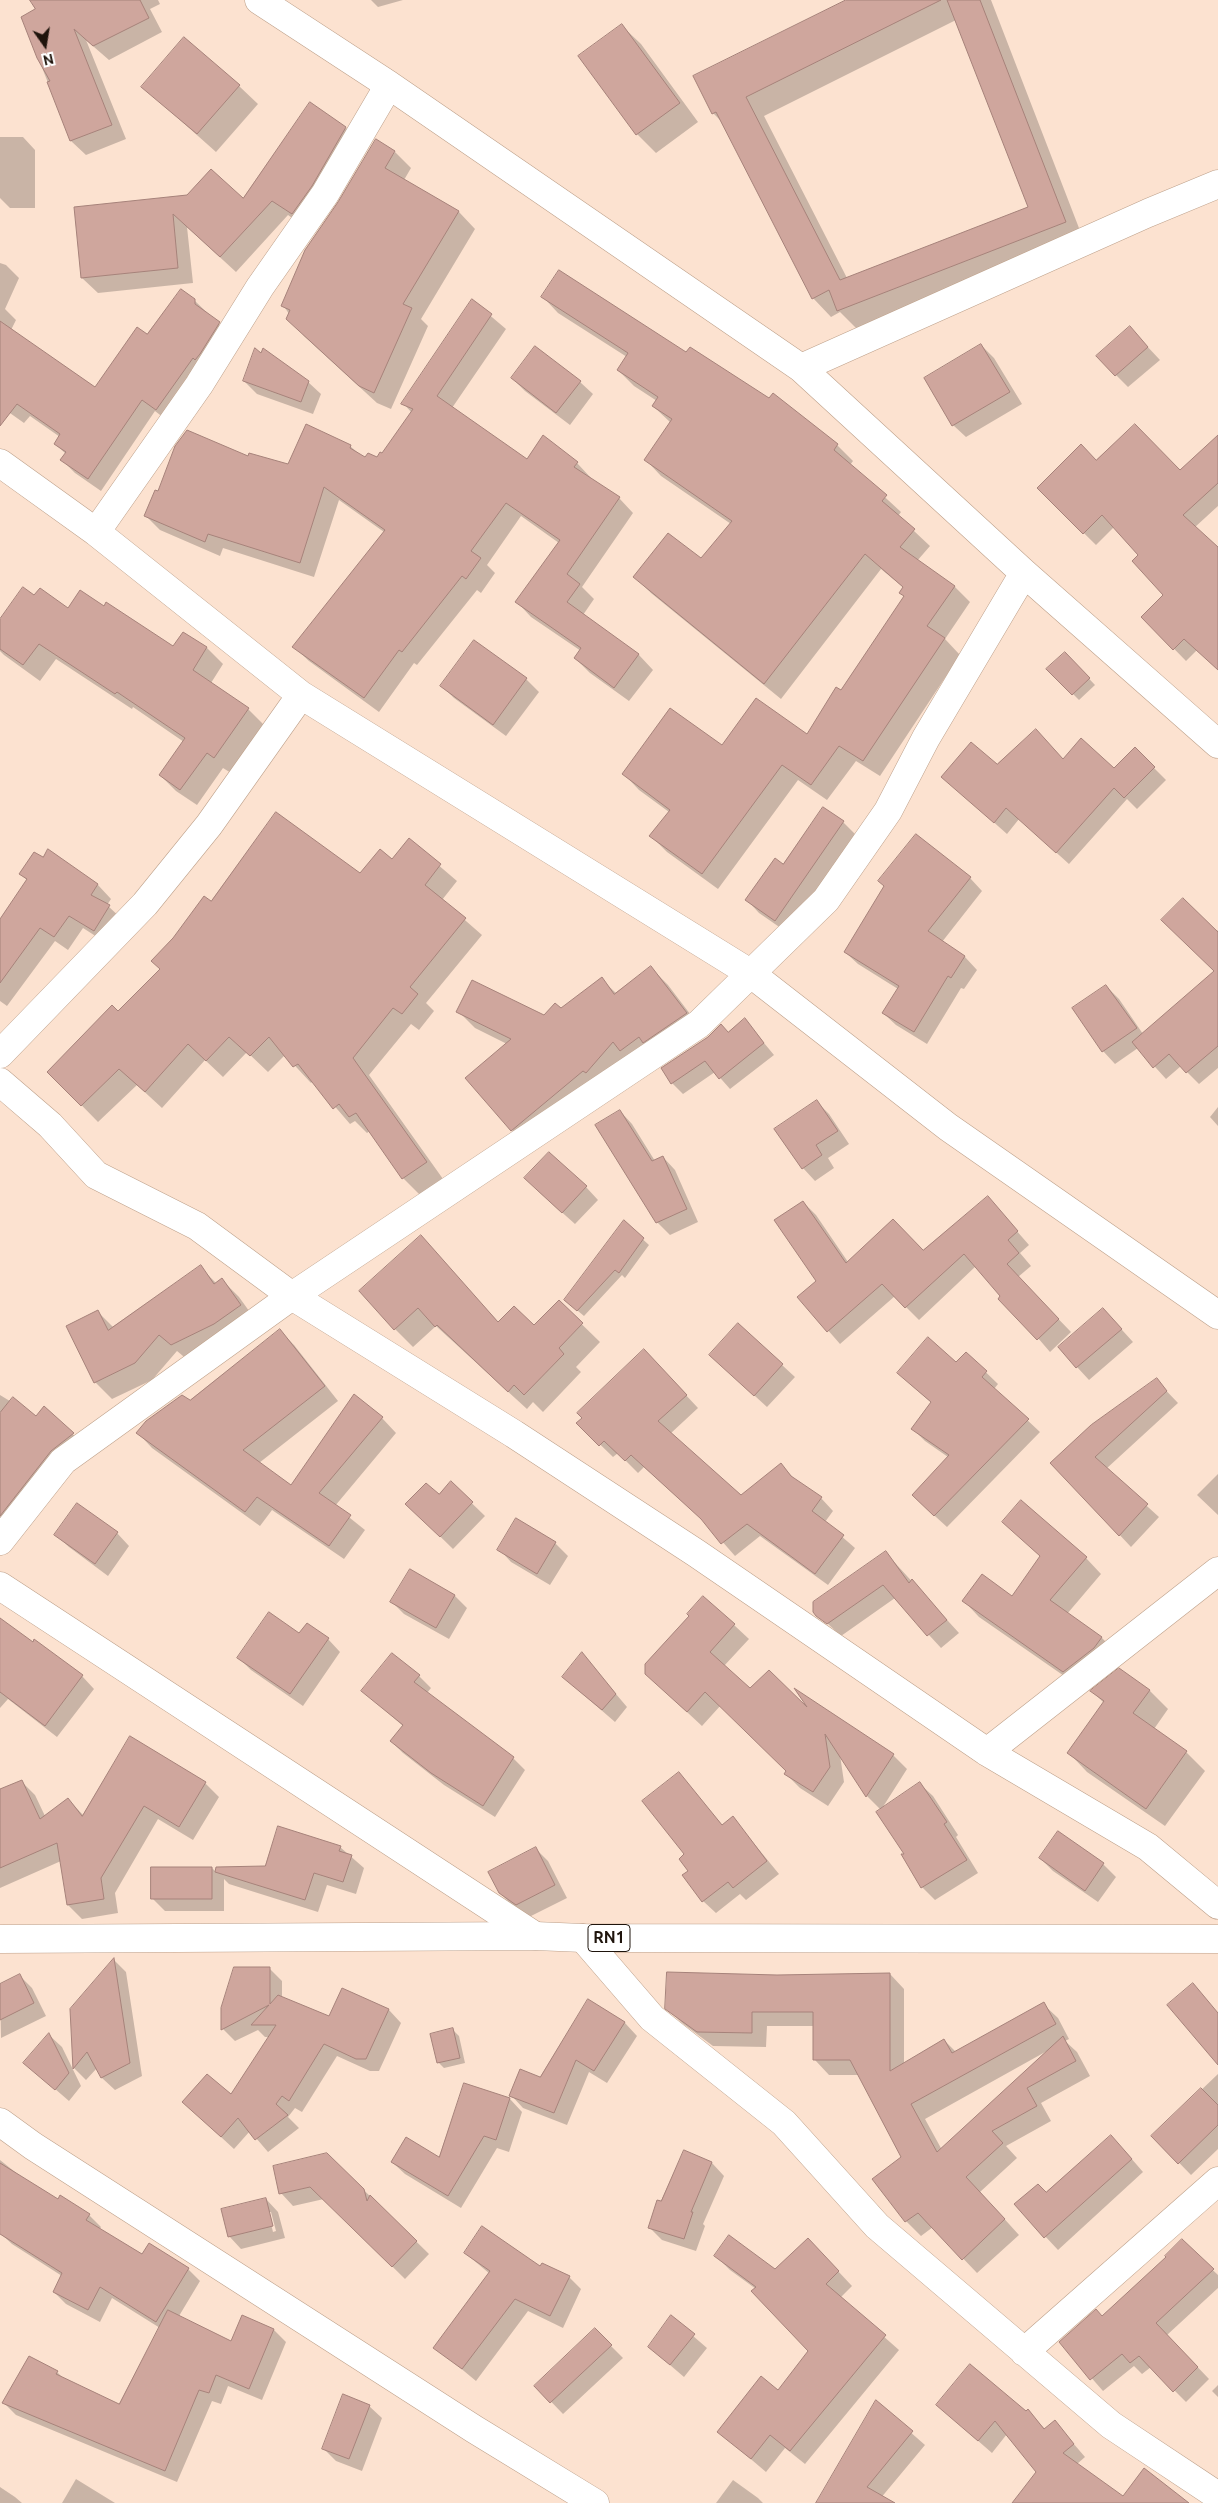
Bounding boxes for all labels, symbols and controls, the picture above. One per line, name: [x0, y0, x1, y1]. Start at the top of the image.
north arrow: [20, 20, 70, 70]
text: N: [41, 51, 55, 69]
road number: RN1: [588, 1925, 630, 1952]

